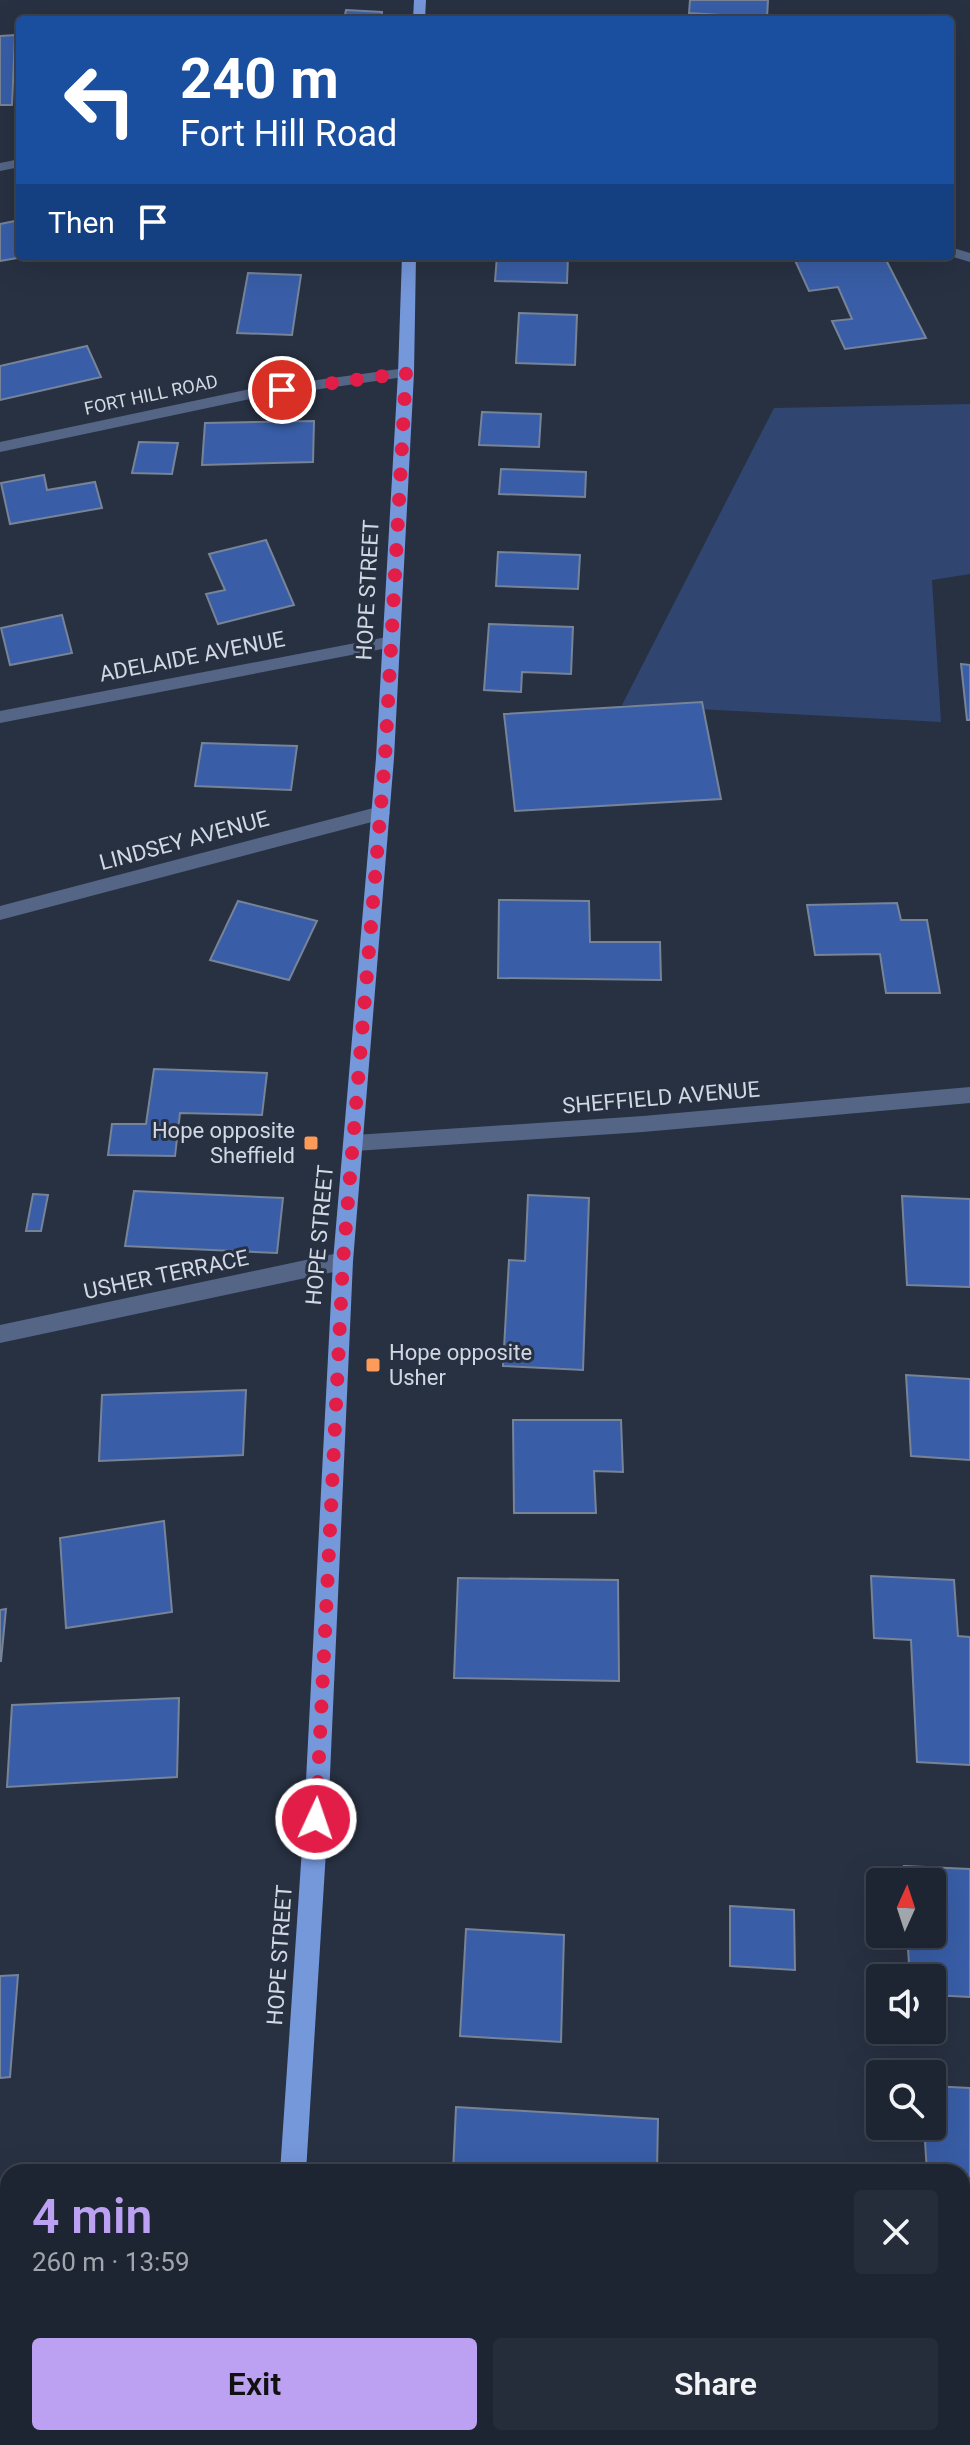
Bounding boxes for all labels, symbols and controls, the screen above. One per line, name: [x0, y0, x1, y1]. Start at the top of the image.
text: 240 m: [180, 46, 339, 112]
icon: left: [48, 48, 152, 152]
text: Fort Hill Road: [180, 113, 397, 155]
icon: arrive: [131, 200, 175, 244]
text: Then: [48, 205, 115, 240]
pin: [248, 356, 316, 424]
icon: arrive: [260, 368, 304, 412]
street label: FORT HILL ROAD: [82, 370, 220, 419]
street label: HOPE STREET: [351, 519, 384, 661]
street label: ADELAIDE AVENUE: [97, 626, 287, 687]
street label: LINDSEY AVENUE: [97, 806, 272, 875]
street label: SHEFFIELD AVENUE: [561, 1076, 761, 1119]
place label: Hope opposite Sheffield: [152, 1118, 295, 1168]
marker: Hope opposite Sheffield: [302, 1134, 320, 1152]
street label: HOPE STREET: [301, 1164, 338, 1306]
street label: USHER TERRACE: [81, 1245, 251, 1304]
place label: Hope opposite Usher: [389, 1340, 532, 1390]
marker: Hope opposite Usher: [364, 1356, 382, 1374]
position arrow: [274, 1777, 358, 1861]
north arrow: [866, 1868, 946, 1948]
map controls: [866, 1868, 946, 2140]
street label: HOPE STREET: [262, 1884, 297, 2026]
button: sound: [866, 1964, 946, 2044]
button: search: [866, 2060, 946, 2140]
text: 4 min: [32, 2188, 152, 2245]
button: close: [854, 2190, 938, 2274]
text: 260 m · 13:59: [32, 2247, 190, 2277]
button: Exit: [32, 2338, 477, 2430]
button: Share: [493, 2338, 938, 2430]

